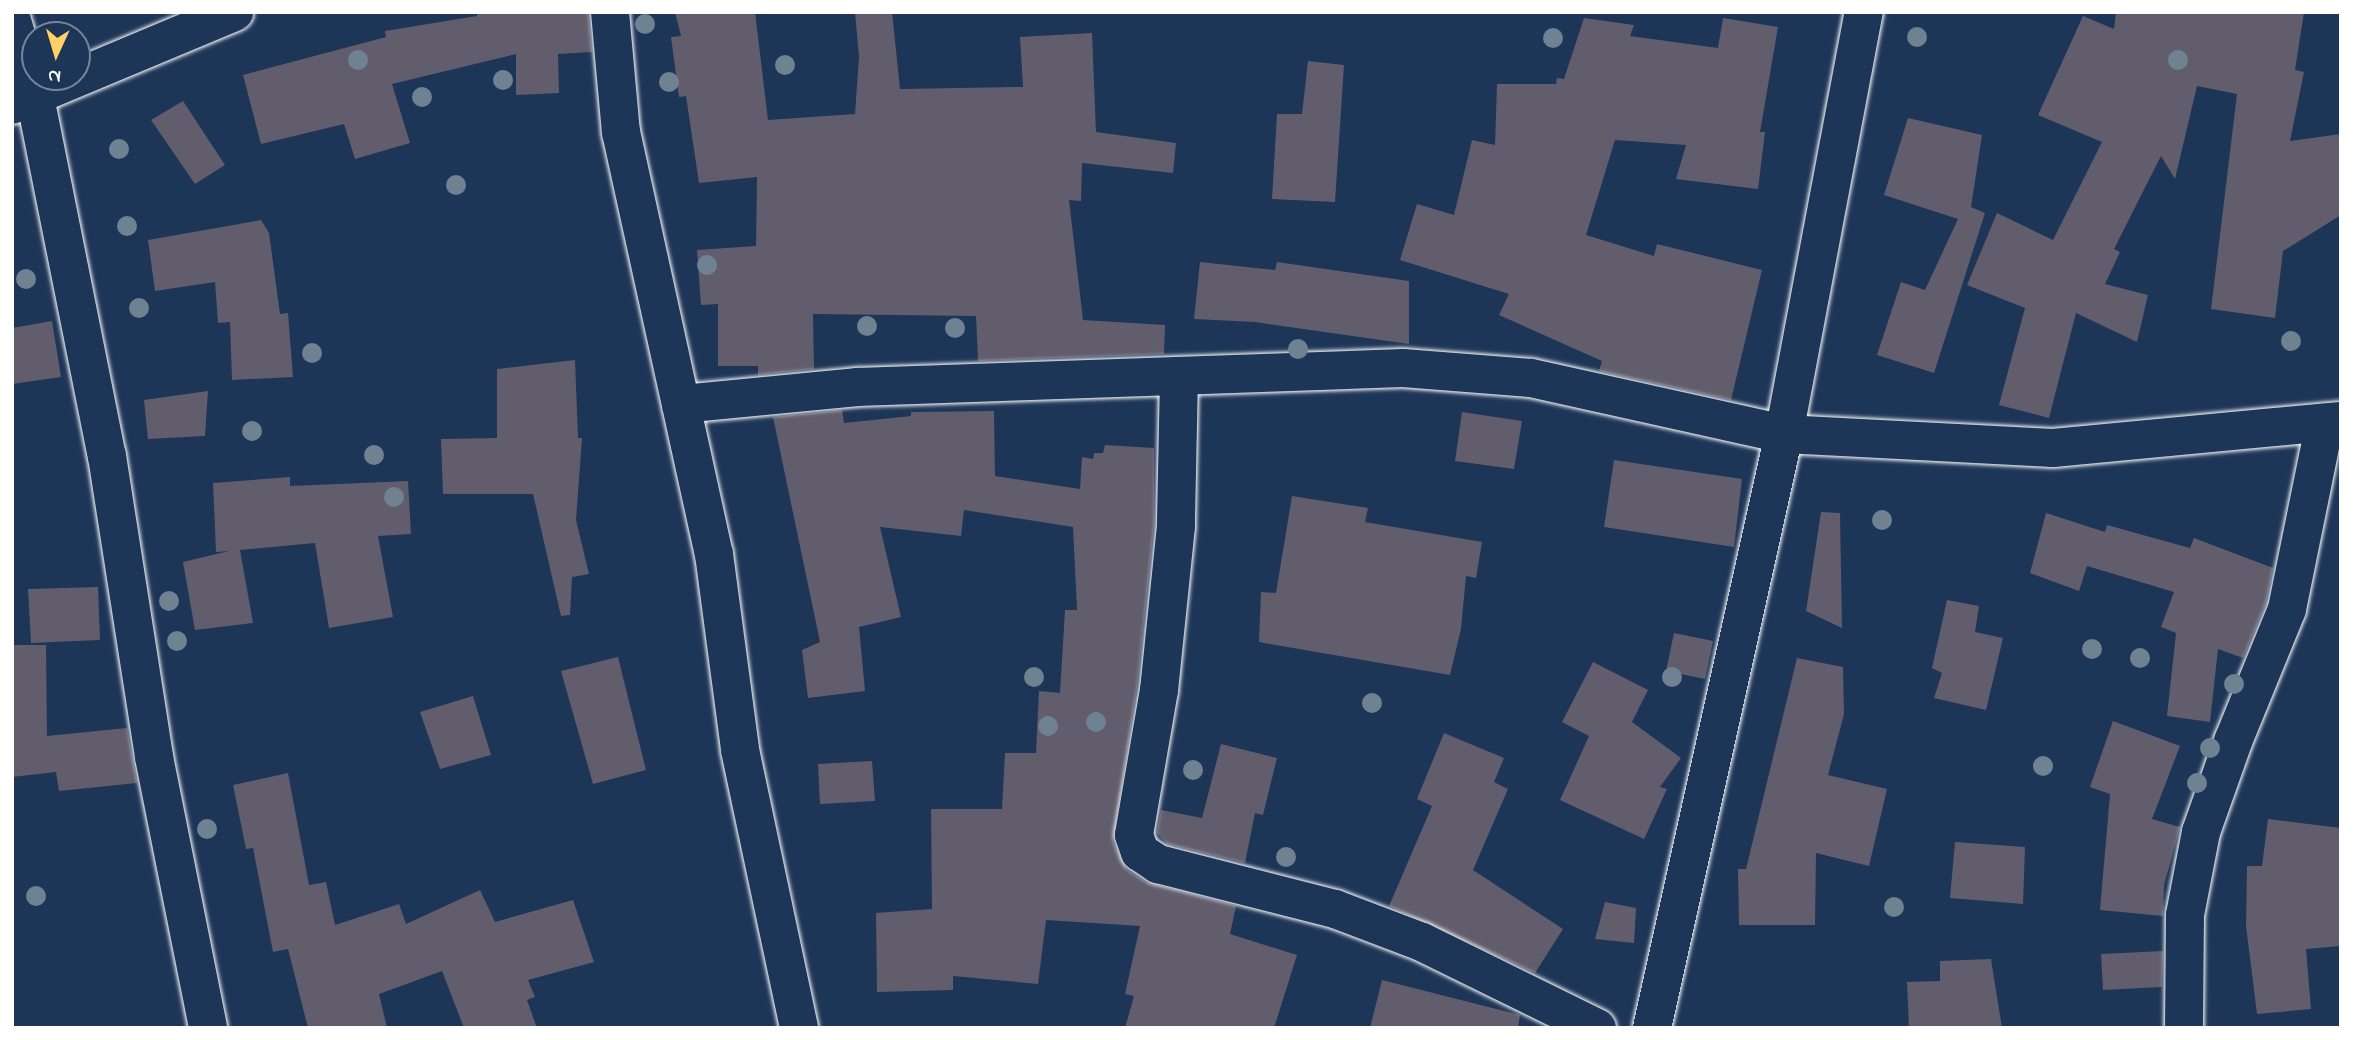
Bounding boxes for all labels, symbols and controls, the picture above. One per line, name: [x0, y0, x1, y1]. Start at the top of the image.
north arrow: [21, 21, 91, 91]
text: N: [47, 62, 62, 89]

